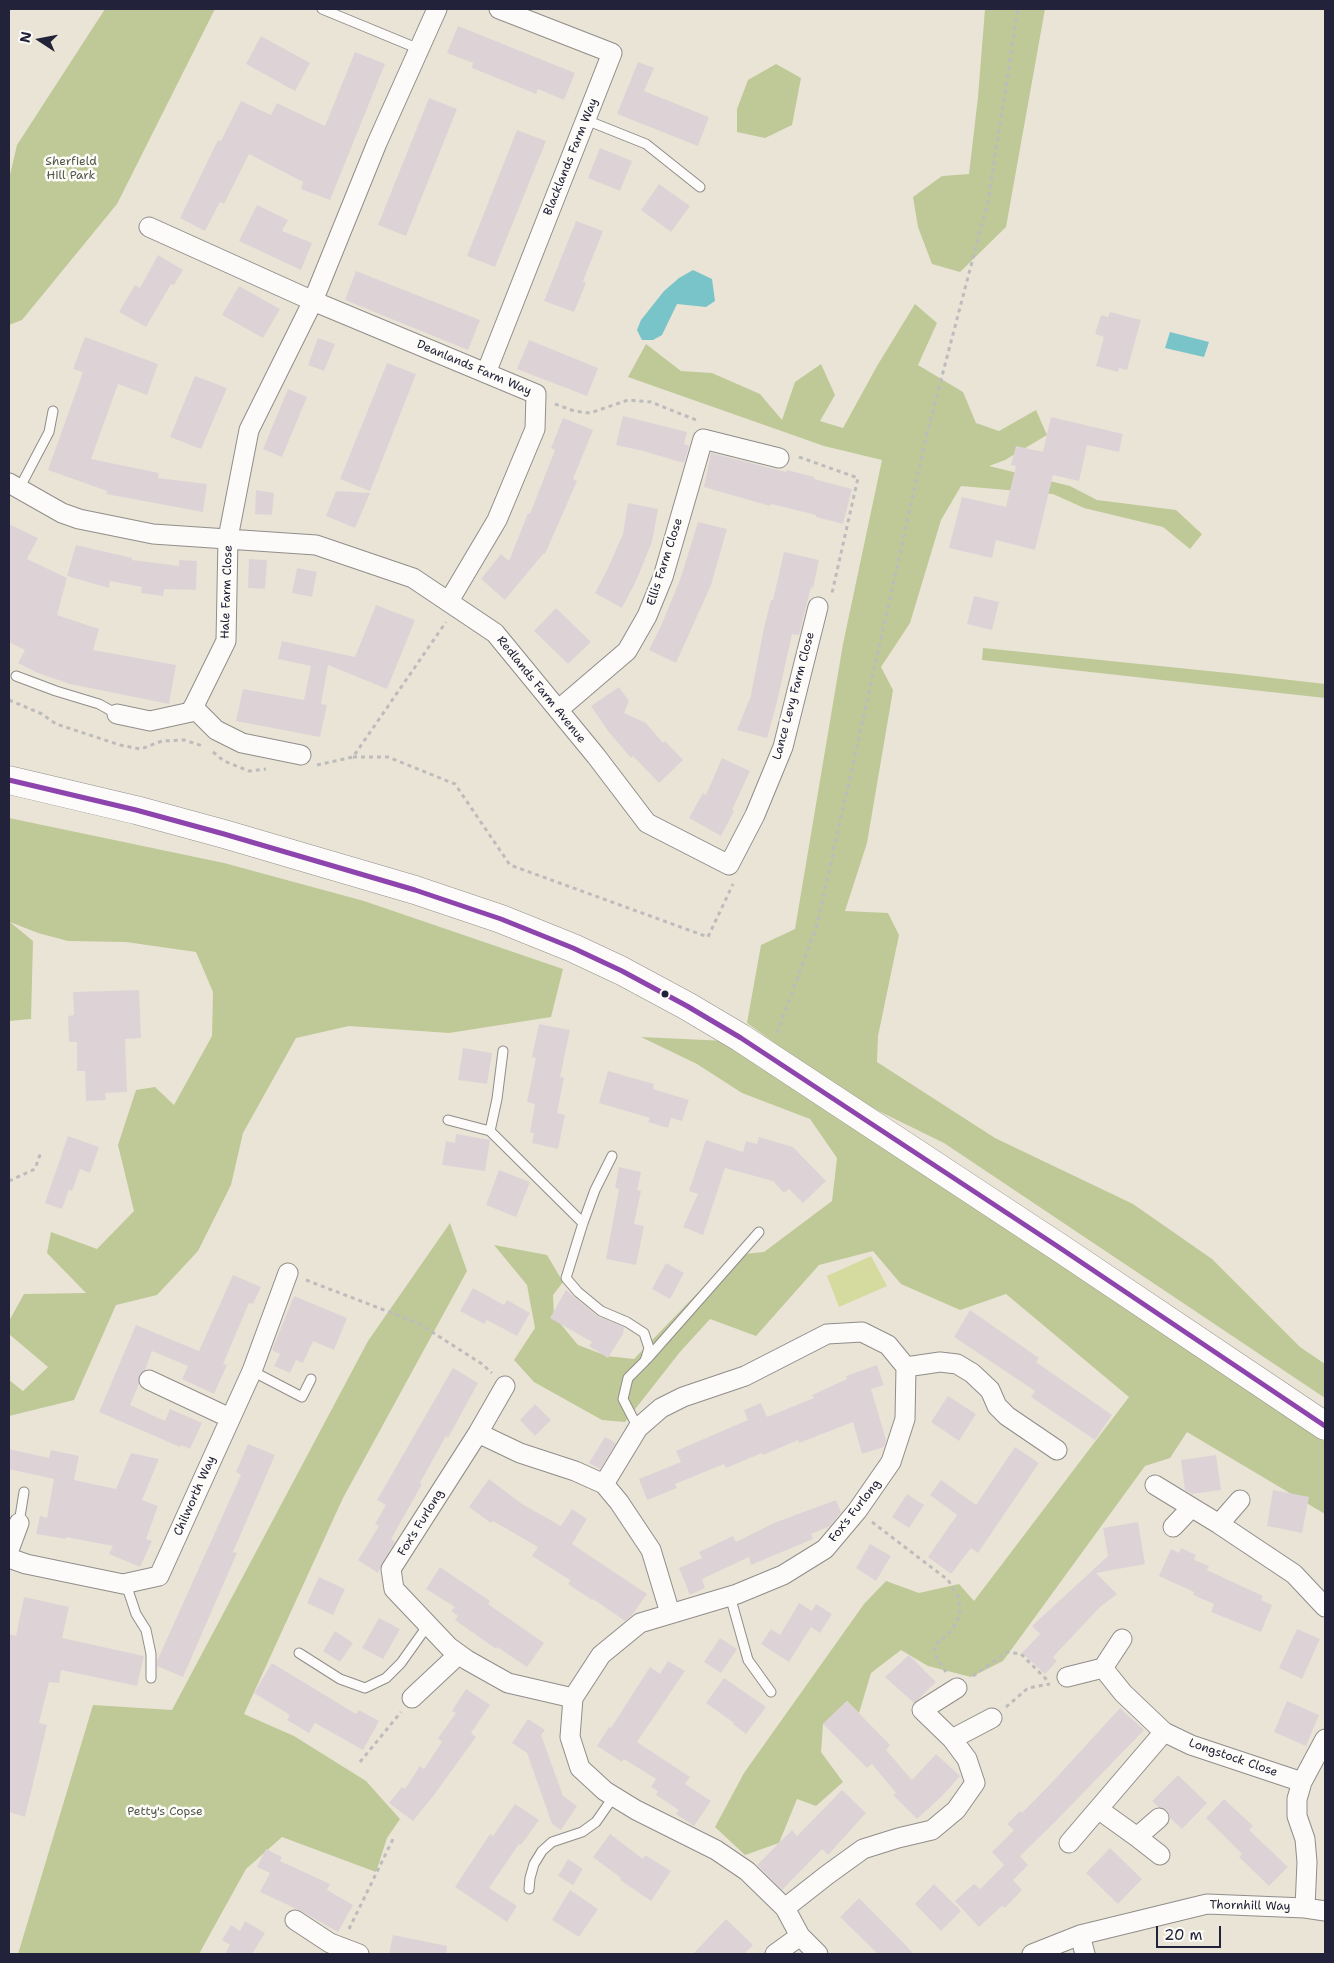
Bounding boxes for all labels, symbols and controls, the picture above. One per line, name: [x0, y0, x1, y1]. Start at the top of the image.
north arrow: [15, 15, 65, 65]
text: N: [15, 30, 35, 44]
street label: Blacklands Farm Way: [541, 96, 601, 218]
park label: Sherfield Hill Park: [45, 155, 97, 183]
street label: Deanlands Farm Way: [414, 337, 534, 399]
street label: Ellis Farm Close: [644, 516, 686, 608]
street label: Hale Farm Close: [218, 545, 236, 639]
street label: Lance Levy Farm Close: [770, 630, 818, 762]
street label: Redlands Farm Avenue: [493, 634, 589, 746]
unlabelled marker: [660, 989, 670, 999]
street label: Chilworth Way: [171, 1454, 219, 1538]
street label: Fox's Furlong: [826, 1477, 884, 1545]
street label: Fox's Furlong: [395, 1487, 447, 1559]
street label: Longstock Close: [1187, 1736, 1279, 1780]
park label: Petty's Copse: [127, 1805, 203, 1819]
street label: Thornhill Way: [1209, 1898, 1291, 1914]
scale bar: [1159, 1916, 1224, 1948]
text: 20 m: [1164, 1925, 1203, 1945]

